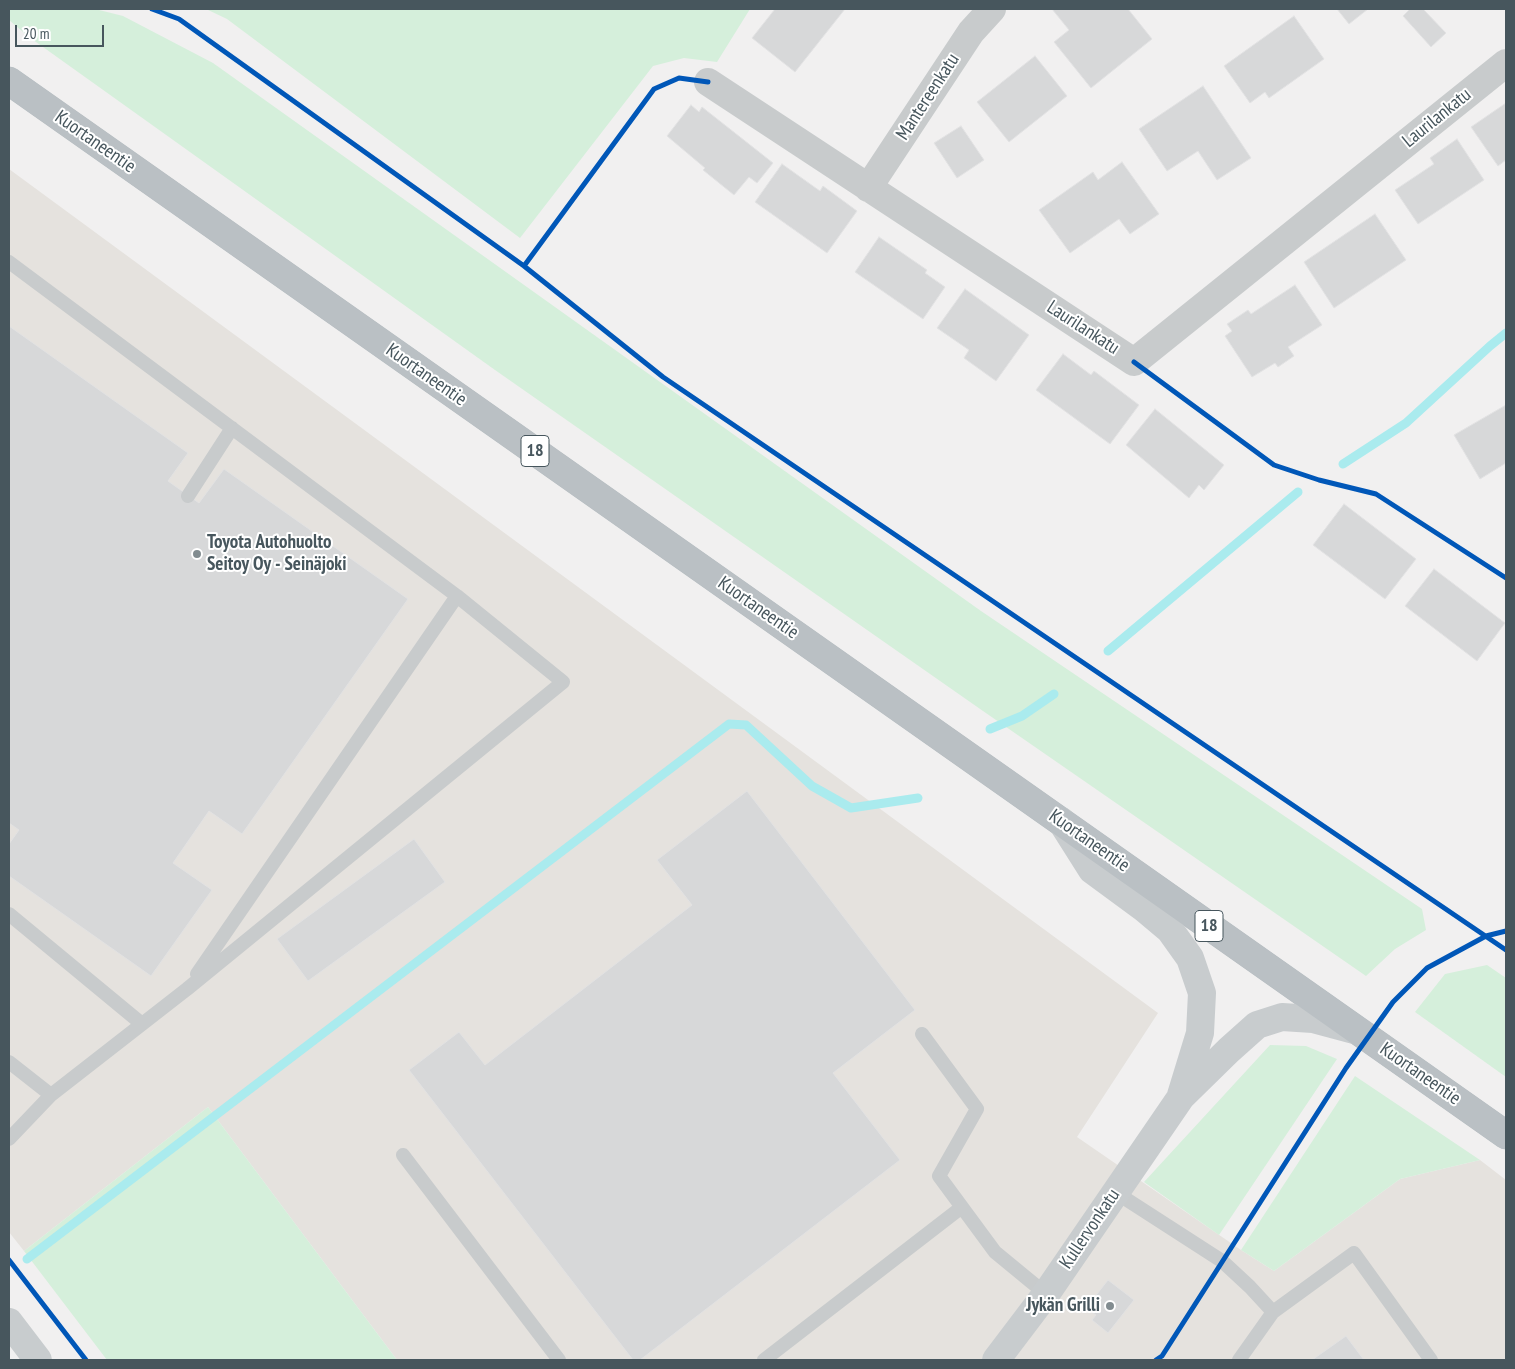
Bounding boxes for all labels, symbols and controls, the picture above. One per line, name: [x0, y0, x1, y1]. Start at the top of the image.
scale bar: [18, 15, 106, 47]
text: 20 m: [23, 24, 49, 43]
street label: Mantereenkatu: [892, 49, 964, 145]
street label: Laurilankatu: [1398, 83, 1476, 153]
street label: Kuortaneentie: [50, 106, 140, 178]
street label: Laurilankatu: [1043, 296, 1123, 360]
street label: Kuortaneentie: [381, 339, 471, 411]
road number: 18: [521, 436, 549, 466]
place label: Toyota Autohuolto Seitoy Oy - Seinäjoki: [207, 532, 346, 576]
marker: Toyota Autohuolto Seitoy Oy - Seinäjoki: [191, 548, 203, 560]
street label: Kuortaneentie: [713, 572, 803, 644]
street label: Kuortaneentie: [1044, 805, 1134, 877]
road number: 18: [1195, 910, 1223, 941]
street label: Kuortaneentie: [1375, 1038, 1465, 1110]
street label: Kullervonkatu: [1055, 1185, 1125, 1273]
place label: Jykän Grilli: [1026, 1295, 1100, 1317]
marker: Jykän Grilli: [1104, 1300, 1116, 1312]

